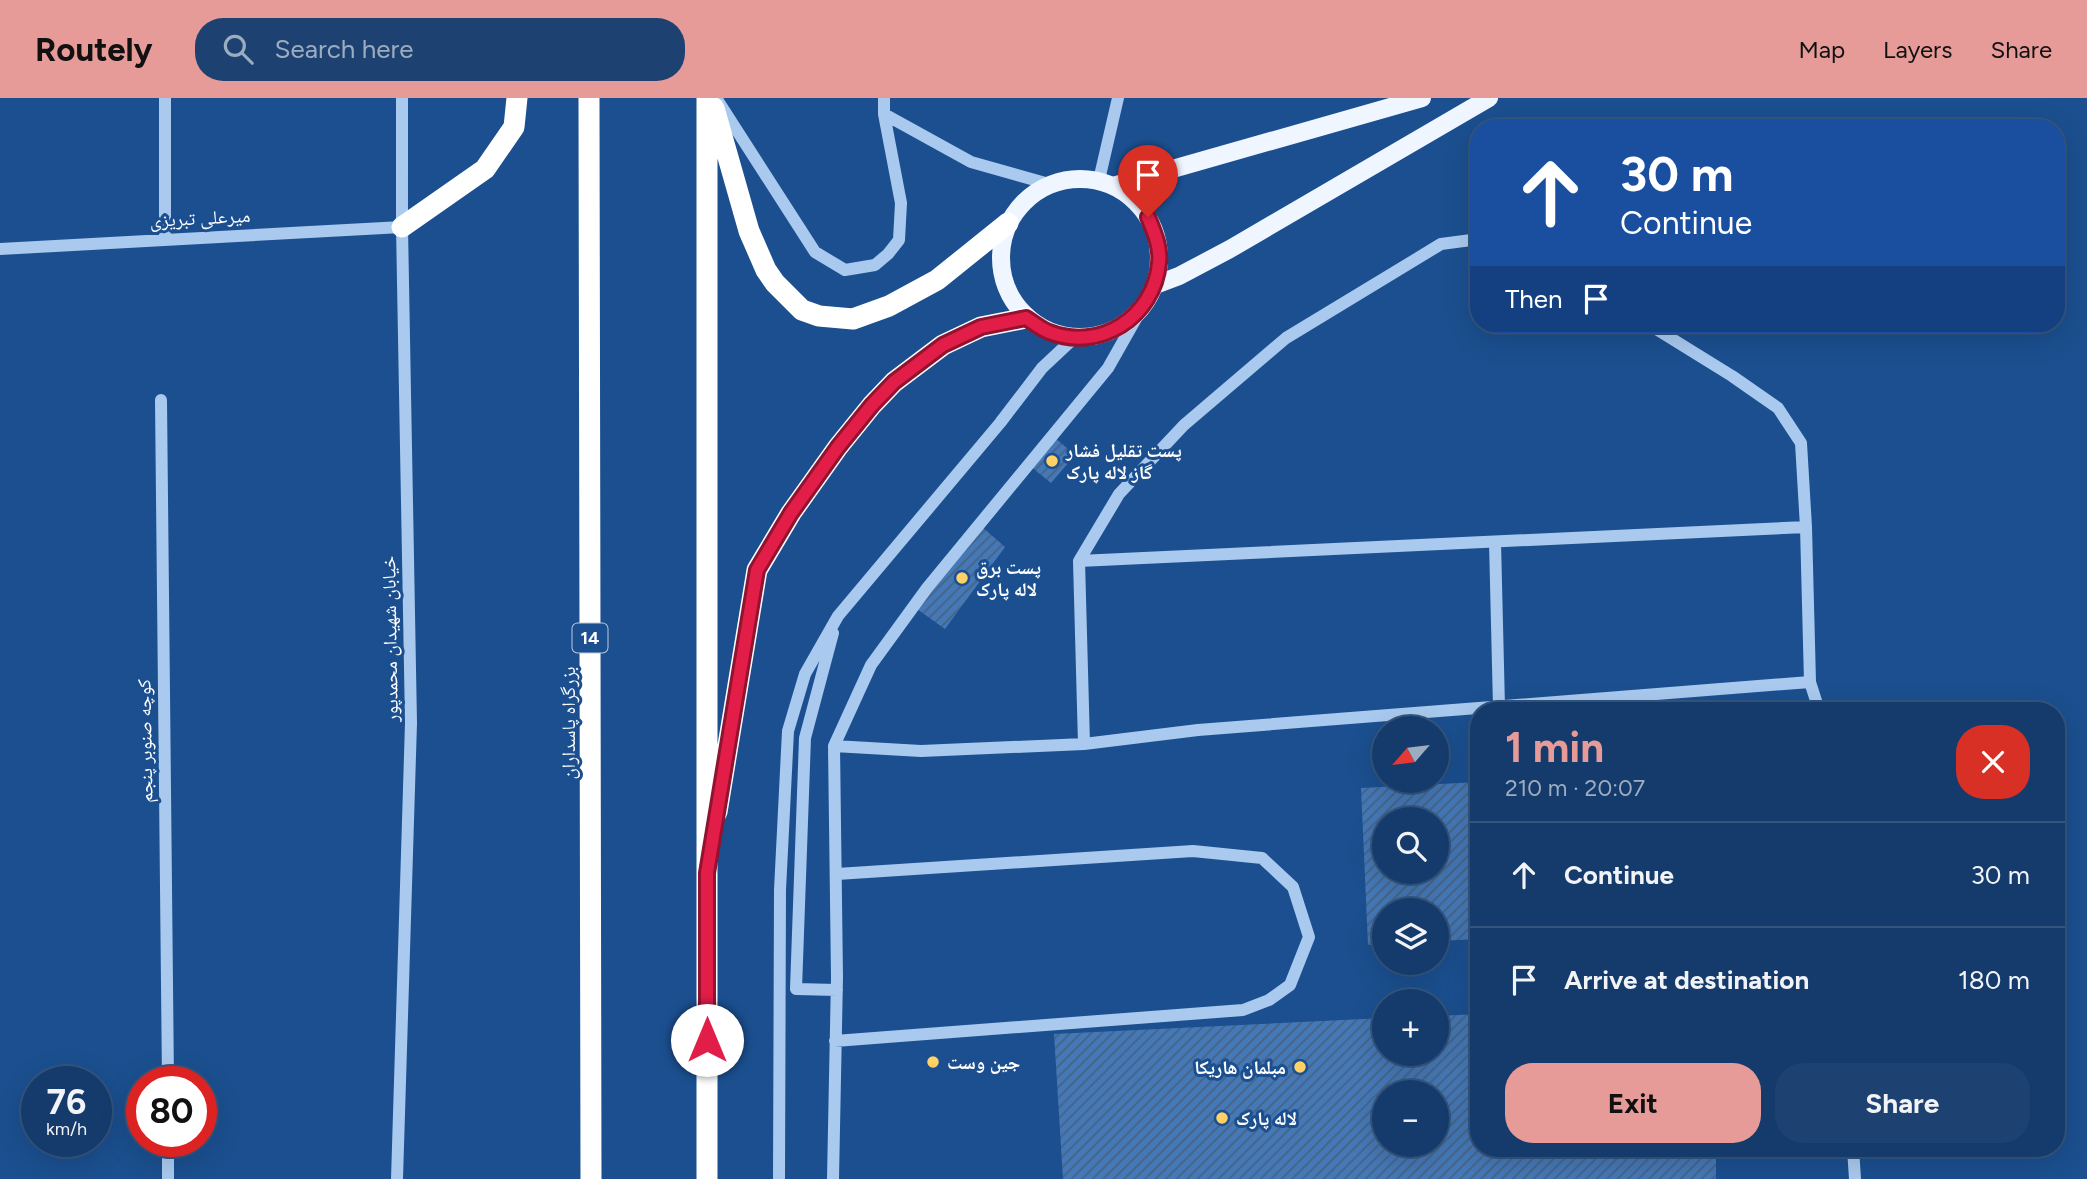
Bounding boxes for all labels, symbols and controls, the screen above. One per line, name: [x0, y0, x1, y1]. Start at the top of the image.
search box: [195, 18, 685, 81]
text: Routely: [35, 30, 153, 69]
icon: search: [219, 30, 257, 68]
text: Search here: [275, 33, 414, 65]
text: Map: [1798, 35, 1845, 64]
text: Layers: [1883, 35, 1952, 64]
text: Share: [1990, 35, 2052, 64]
text: 30 m: [1620, 144, 1733, 203]
pin: [1118, 145, 1178, 217]
icon: ahead: [1505, 147, 1596, 238]
icon: arrive: [1129, 156, 1167, 194]
street label: میرعلی تبریزی: [149, 204, 251, 232]
text: Continue: [1620, 204, 1752, 242]
icon: arrive: [1577, 280, 1615, 318]
text: Then: [1505, 283, 1563, 315]
place label: پست تقلیل فشار گاز لاله پارک: [1065, 439, 1182, 484]
marker: پست تقلیل فشار گاز لاله پارک: [1044, 453, 1060, 469]
street label: خیابان شهیدان محمدپور: [377, 556, 403, 723]
place label: پست برق لاله پارک: [976, 556, 1041, 601]
marker: پست برق لاله پارک: [954, 570, 970, 586]
road number: 14: [572, 624, 608, 652]
street label: بزرگراه پاسداران: [557, 666, 580, 780]
street label: کوچه صنوبر پنجم: [132, 679, 159, 803]
north arrow: [1372, 716, 1449, 793]
map controls: [1372, 716, 1449, 1157]
text: 1 min: [1505, 722, 1604, 773]
button: close: [1956, 725, 2030, 799]
text: 210 m · 20:07: [1505, 774, 1645, 802]
button: search: [1372, 807, 1449, 884]
icon: ahead: [1505, 856, 1543, 894]
text: Continue: [1564, 859, 1674, 891]
text: 30 m: [1971, 859, 2030, 891]
button: layers: [1372, 898, 1449, 975]
icon: arrive: [1505, 961, 1543, 999]
text: Arrive at destination: [1564, 964, 1809, 996]
text: 180 m: [1958, 964, 2030, 996]
button: +: [1372, 989, 1449, 1066]
position arrow: [670, 1003, 744, 1077]
place label: جین وست: [947, 1051, 1020, 1074]
marker: جین وست: [925, 1054, 941, 1070]
place label: مبلمان هاریکا: [1194, 1056, 1286, 1079]
marker: مبلمان هاریکا: [1292, 1059, 1308, 1075]
button: Exit: [1505, 1063, 1761, 1143]
button: Share: [1775, 1063, 2030, 1143]
speed limit sign: 80: [126, 1066, 217, 1157]
button: −: [1372, 1080, 1449, 1157]
text: 76: [47, 1081, 86, 1123]
place label: لاله پارک: [1236, 1107, 1297, 1130]
marker: لاله پارک: [1214, 1110, 1230, 1126]
text: km/h: [46, 1118, 87, 1140]

